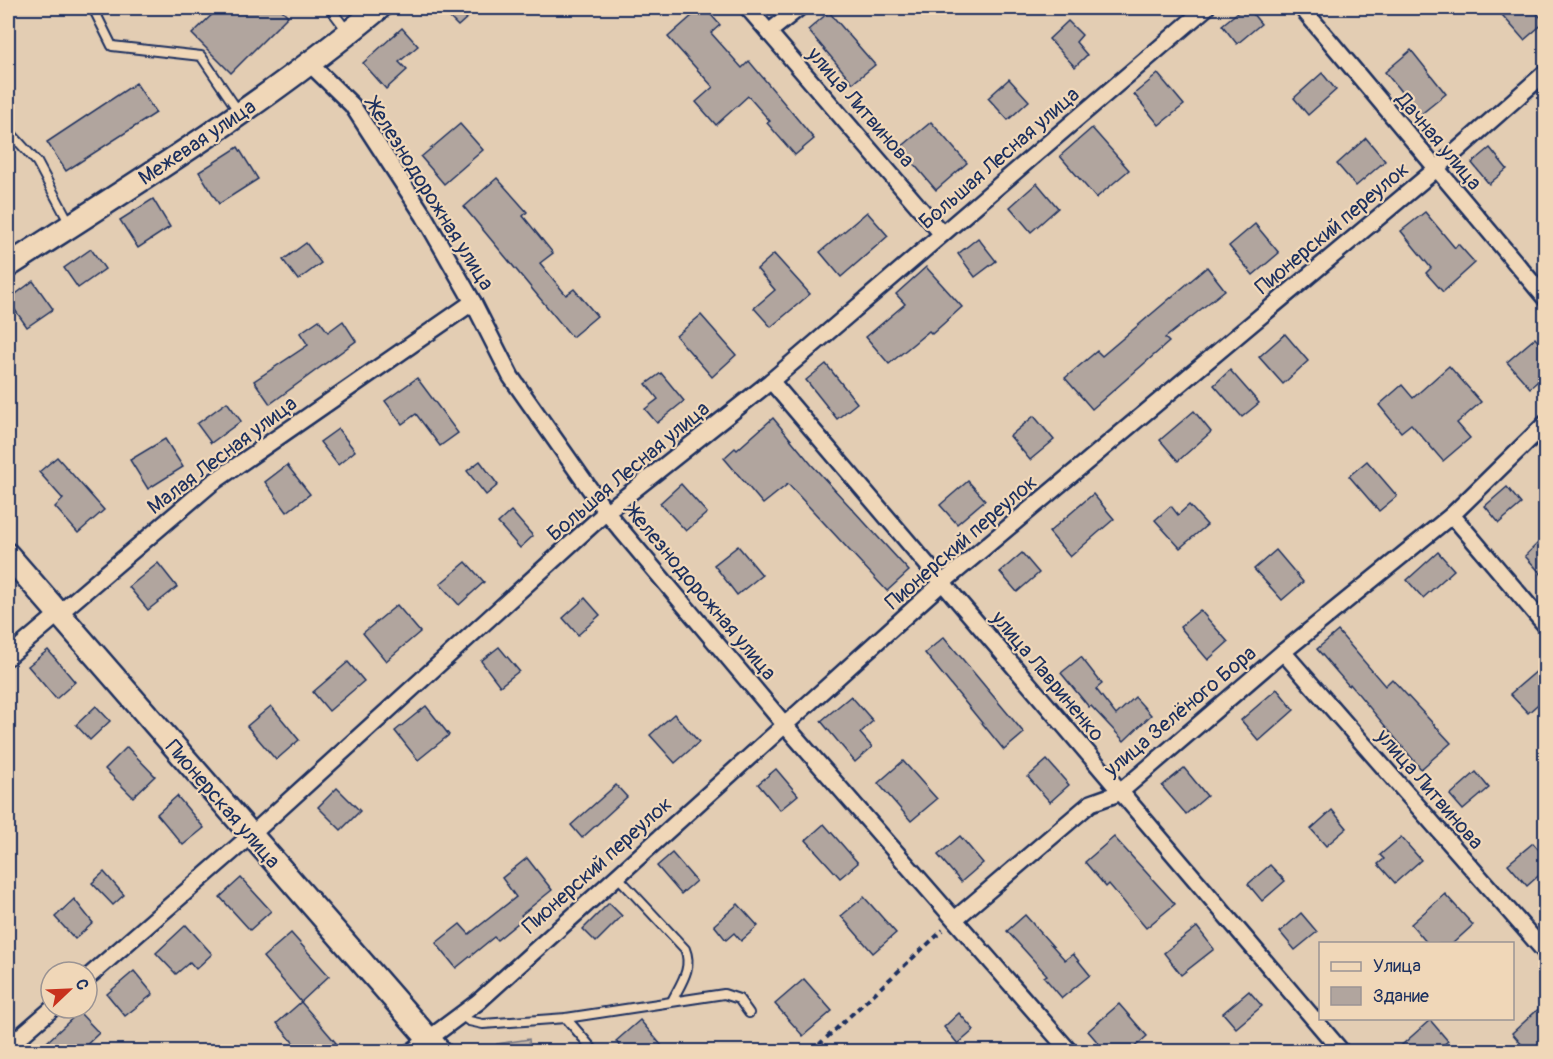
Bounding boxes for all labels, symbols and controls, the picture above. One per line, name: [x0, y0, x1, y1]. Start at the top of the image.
street label: улица Литвинова: [800, 41, 920, 173]
street label: Большая Лесная улица: [913, 81, 1085, 236]
street label: Дачная улица: [1389, 86, 1488, 196]
street label: Железнодорожная улица: [358, 91, 500, 295]
street label: Межевая улица: [133, 93, 261, 192]
street label: Пионерский переулок: [1250, 156, 1415, 301]
street label: Малая Лесная улица: [142, 390, 303, 521]
street label: Большая Лесная улица: [541, 395, 715, 547]
street label: Пионерский переулок: [880, 469, 1043, 616]
street label: Железнодорожная улица: [617, 496, 782, 686]
street label: улица Лавриненко: [984, 605, 1110, 747]
street label: улица Зелёного Бора: [1098, 640, 1262, 784]
street label: улица Литвинова: [1369, 723, 1489, 855]
street label: Пионерская улица: [159, 734, 286, 874]
street label: Пионерский переулок: [517, 791, 678, 940]
legend: [1319, 942, 1514, 1020]
text: Улица: [1373, 955, 1421, 978]
north arrow: [39, 960, 99, 1020]
text: С: [71, 976, 93, 993]
text: Здание: [1373, 985, 1429, 1008]

